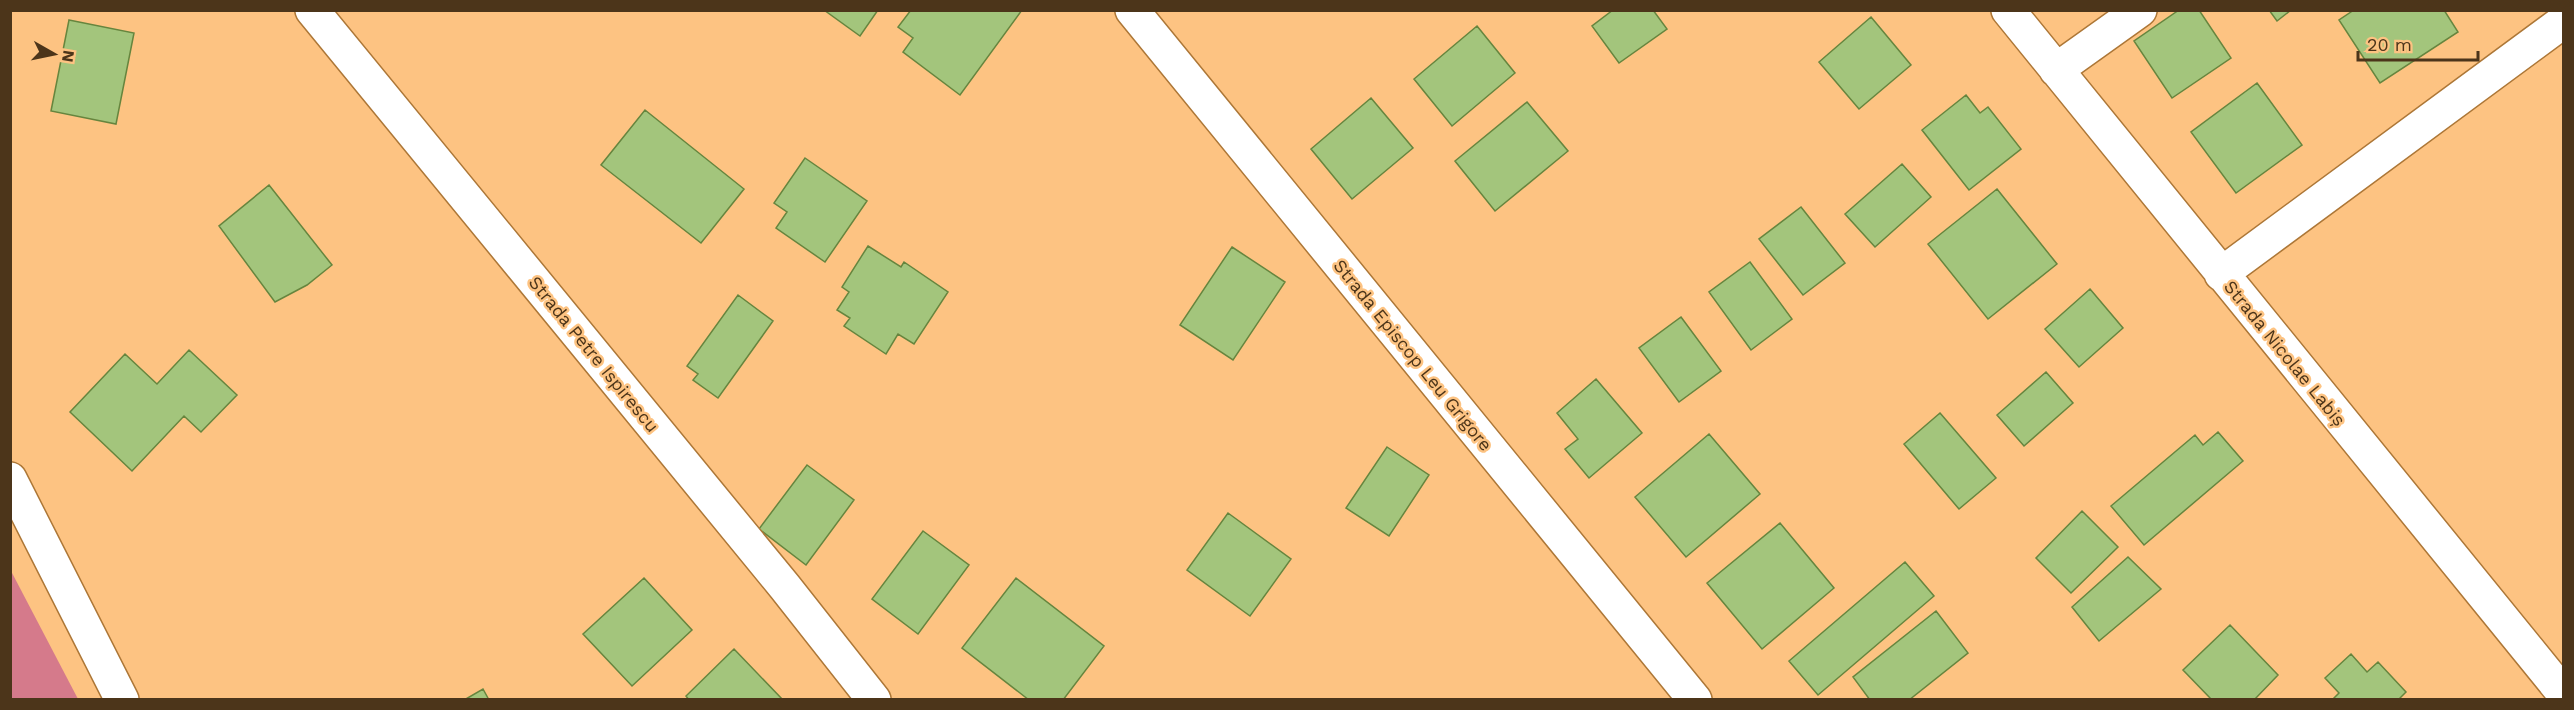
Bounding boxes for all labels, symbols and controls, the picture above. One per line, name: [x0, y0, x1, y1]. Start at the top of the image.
north arrow: [24, 24, 84, 84]
scale bar: [2358, 24, 2478, 62]
text: 20 m: [2367, 34, 2412, 55]
text: N: [58, 49, 79, 64]
street label: Strada Episcop Leu Grigore: [1329, 255, 1497, 455]
street label: Strada Petre Ispirescu: [525, 272, 663, 436]
street label: Strada Nicolae Labiș: [2220, 276, 2350, 430]

